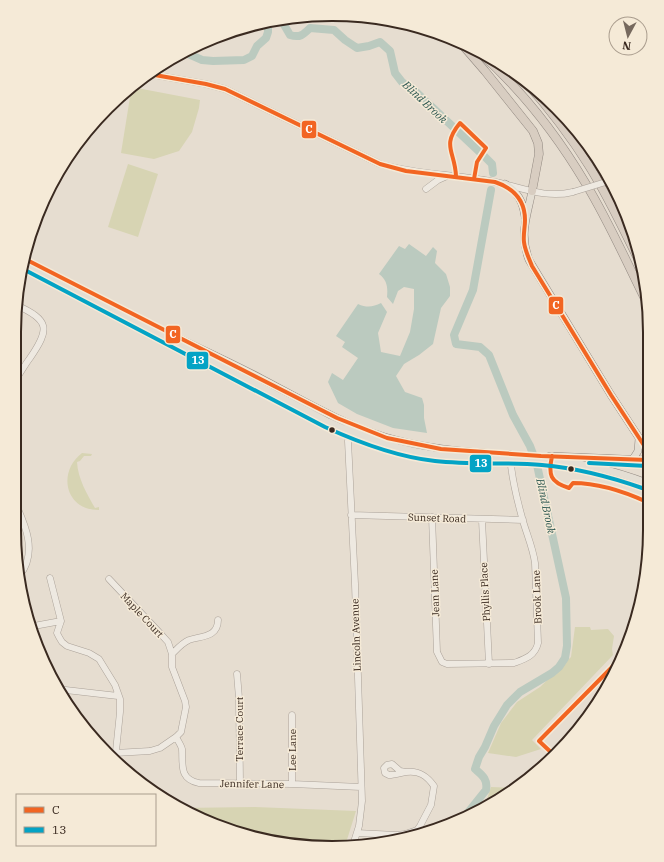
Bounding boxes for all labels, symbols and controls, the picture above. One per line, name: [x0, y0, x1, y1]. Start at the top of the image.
north arrow: [608, 16, 648, 56]
text: N: [621, 38, 632, 53]
water label: Blind Brook: [399, 77, 450, 126]
line badge: C: [301, 120, 317, 139]
text: C: [305, 122, 313, 136]
line badge: C: [548, 296, 564, 315]
text: C: [552, 298, 560, 312]
line badge: C: [165, 325, 181, 344]
text: C: [169, 327, 177, 341]
line badge: 13: [186, 351, 209, 370]
text: 13: [191, 353, 205, 367]
unlabelled marker: [327, 425, 337, 435]
line badge: 13: [469, 454, 492, 473]
text: 13: [474, 456, 488, 470]
unlabelled marker: [566, 464, 576, 474]
water label: Blind Brook: [533, 476, 559, 535]
street label: Sunset Road: [408, 510, 466, 526]
street label: Phyllis Place: [477, 562, 493, 622]
street label: Jean Lane: [428, 569, 442, 617]
street label: Brook Lane: [530, 570, 544, 624]
street label: Maple Court: [118, 590, 167, 641]
street label: Lincoln Avenue: [348, 598, 364, 672]
street label: Terrace Court: [233, 696, 246, 761]
street label: Lee Lane: [286, 729, 299, 771]
street label: Jennifer Lane: [220, 777, 284, 791]
legend: [16, 794, 156, 846]
text: C: [52, 802, 60, 817]
text: 13: [52, 822, 66, 837]

